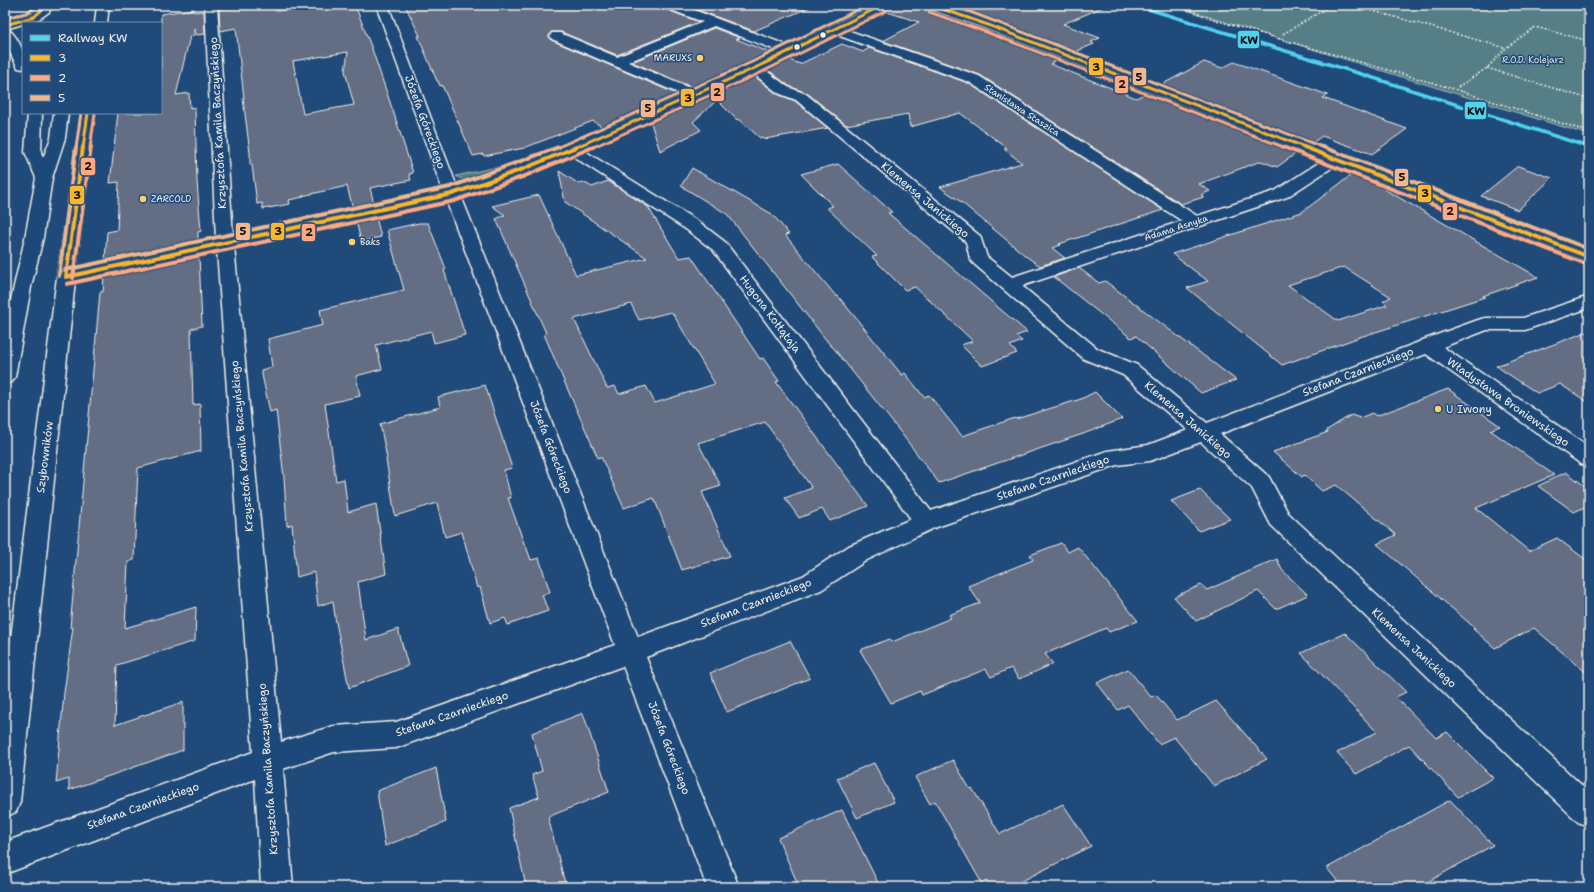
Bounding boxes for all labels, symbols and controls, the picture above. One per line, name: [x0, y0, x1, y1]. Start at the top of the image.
legend: [22, 22, 162, 114]
text: Railway KW: [58, 30, 128, 46]
unlabelled marker: [818, 30, 828, 40]
line badge: KW: [1237, 30, 1260, 49]
text: KW: [1240, 33, 1258, 48]
street label: Krzysztofa Kamila Baczyńskiego: [206, 36, 230, 209]
unlabelled marker: [792, 42, 802, 52]
text: 3: [58, 50, 66, 66]
place label: MARUXS: [654, 52, 692, 64]
marker: MARUXS: [695, 53, 705, 63]
park label: R.O.D. Kolejarz: [1502, 54, 1564, 66]
line badge: 3: [1088, 57, 1104, 76]
text: 3: [1092, 60, 1100, 75]
line badge: 5: [1132, 67, 1147, 86]
text: 2: [58, 70, 66, 86]
text: 5: [1136, 70, 1143, 85]
street label: Józefa Góreckiego: [401, 73, 449, 171]
line badge: 2: [1114, 75, 1129, 94]
text: 2: [1118, 77, 1126, 92]
street label: Stanisława Staszica: [982, 81, 1062, 139]
line badge: 2: [710, 82, 725, 102]
text: 2: [713, 85, 721, 100]
line badge: 3: [680, 88, 695, 107]
text: 5: [58, 90, 65, 106]
text: 3: [684, 91, 692, 106]
line badge: 5: [640, 99, 656, 118]
text: 5: [645, 101, 652, 116]
line badge: KW: [1464, 101, 1487, 120]
text: KW: [1467, 104, 1485, 119]
line badge: 2: [80, 157, 96, 176]
text: 2: [84, 159, 92, 174]
street label: Klemensa Janickiego: [878, 159, 973, 242]
line badge: 5: [1394, 168, 1409, 187]
text: 5: [1399, 170, 1406, 185]
line badge: 3: [1417, 184, 1432, 203]
line badge: 3: [69, 185, 85, 205]
text: 3: [1421, 186, 1429, 201]
text: 3: [73, 188, 81, 203]
place label: ZARCOLD: [151, 193, 191, 205]
marker: ZARCOLD: [138, 194, 148, 204]
line badge: 2: [1442, 202, 1458, 221]
text: 2: [1446, 204, 1454, 219]
street label: Adama Asnyka: [1143, 212, 1210, 244]
line badge: 5: [235, 222, 251, 241]
line badge: 3: [270, 222, 285, 241]
line badge: 2: [301, 223, 316, 242]
text: 5: [240, 224, 247, 239]
text: 3: [274, 224, 282, 239]
text: 2: [305, 225, 313, 240]
place label: Baks: [360, 236, 380, 248]
marker: Baks: [347, 237, 357, 247]
street label: Hugona Kołłątaja: [736, 272, 804, 356]
street label: Stefana Czarnieckiego: [1300, 344, 1416, 400]
street label: Władysława Broniewskiego: [1444, 354, 1572, 450]
street label: Krzysztofa Kamila Baczyńskiego: [227, 359, 257, 532]
street label: Klemensa Janickiego: [1141, 378, 1235, 462]
street label: Józefa Góreckiego: [526, 398, 576, 496]
place label: U Iwony: [1446, 402, 1492, 417]
marker: U Iwony: [1433, 404, 1443, 414]
street label: Szybowników: [33, 420, 57, 494]
street label: Stefana Czarnieckiego: [995, 452, 1112, 504]
street label: Stefana Czarnieckiego: [698, 575, 814, 631]
street label: Klemensa Janickiego: [1368, 605, 1460, 692]
street label: Krzysztofa Kamila Baczyńskiego: [254, 682, 281, 855]
street label: Stefana Czarnieckiego: [394, 688, 511, 740]
street label: Józefa Góreckiego: [644, 699, 694, 797]
street label: Stefana Czarnieckiego: [85, 779, 201, 833]

